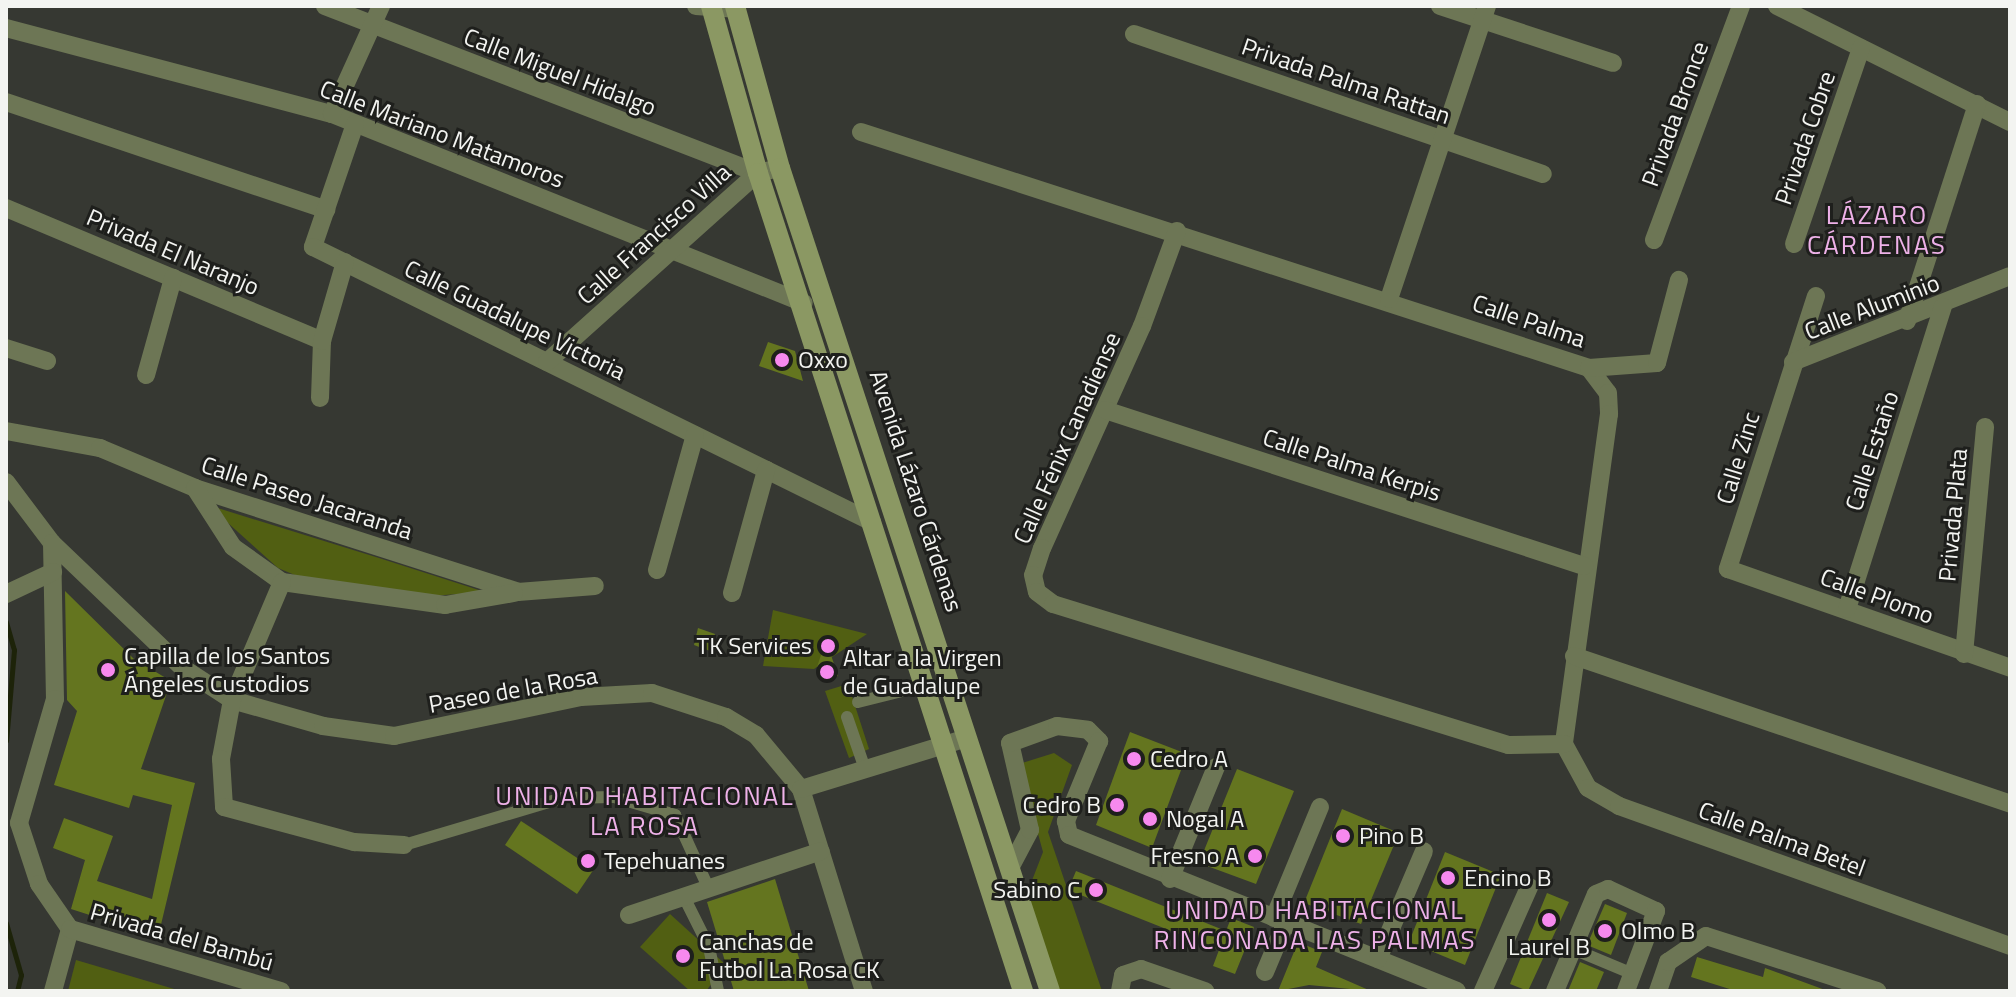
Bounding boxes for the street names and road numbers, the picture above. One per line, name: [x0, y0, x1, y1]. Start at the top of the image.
street label: Calle Miguel Hidalgo: [460, 22, 660, 122]
street label: Privada Palma Rattan: [1238, 32, 1454, 130]
street label: Privada Bronce: [1635, 38, 1715, 190]
street label: Privada Cobre: [1769, 67, 1841, 209]
street label: Calle Mariano Matamoros: [316, 74, 568, 194]
street label: Calle Francisco Villa: [571, 158, 737, 310]
street label: Privada El Naranjo: [82, 203, 264, 301]
street label: Calle Guadalupe Victoria: [400, 254, 630, 386]
street label: Calle Aluminio: [1800, 268, 1944, 346]
street label: Calle Palma: [1469, 288, 1589, 354]
street label: Calle Fénix Canadiense: [1007, 328, 1127, 548]
street label: Avenida Lázaro Cárdenas: [863, 367, 969, 615]
street label: Calle Estaño: [1839, 388, 1905, 514]
street label: Calle Zinc: [1710, 408, 1766, 508]
street label: Calle Palma Kerpis: [1259, 423, 1445, 507]
street label: Privada Plata: [1933, 447, 1973, 583]
street label: Calle Paseo Jacaranda: [198, 450, 416, 546]
street label: Calle Plomo: [1816, 562, 1938, 630]
street label: Paseo de la Rosa: [426, 661, 600, 719]
street label: Calle Palma Betel: [1695, 795, 1869, 883]
street label: Privada del Bambú: [87, 897, 277, 977]

